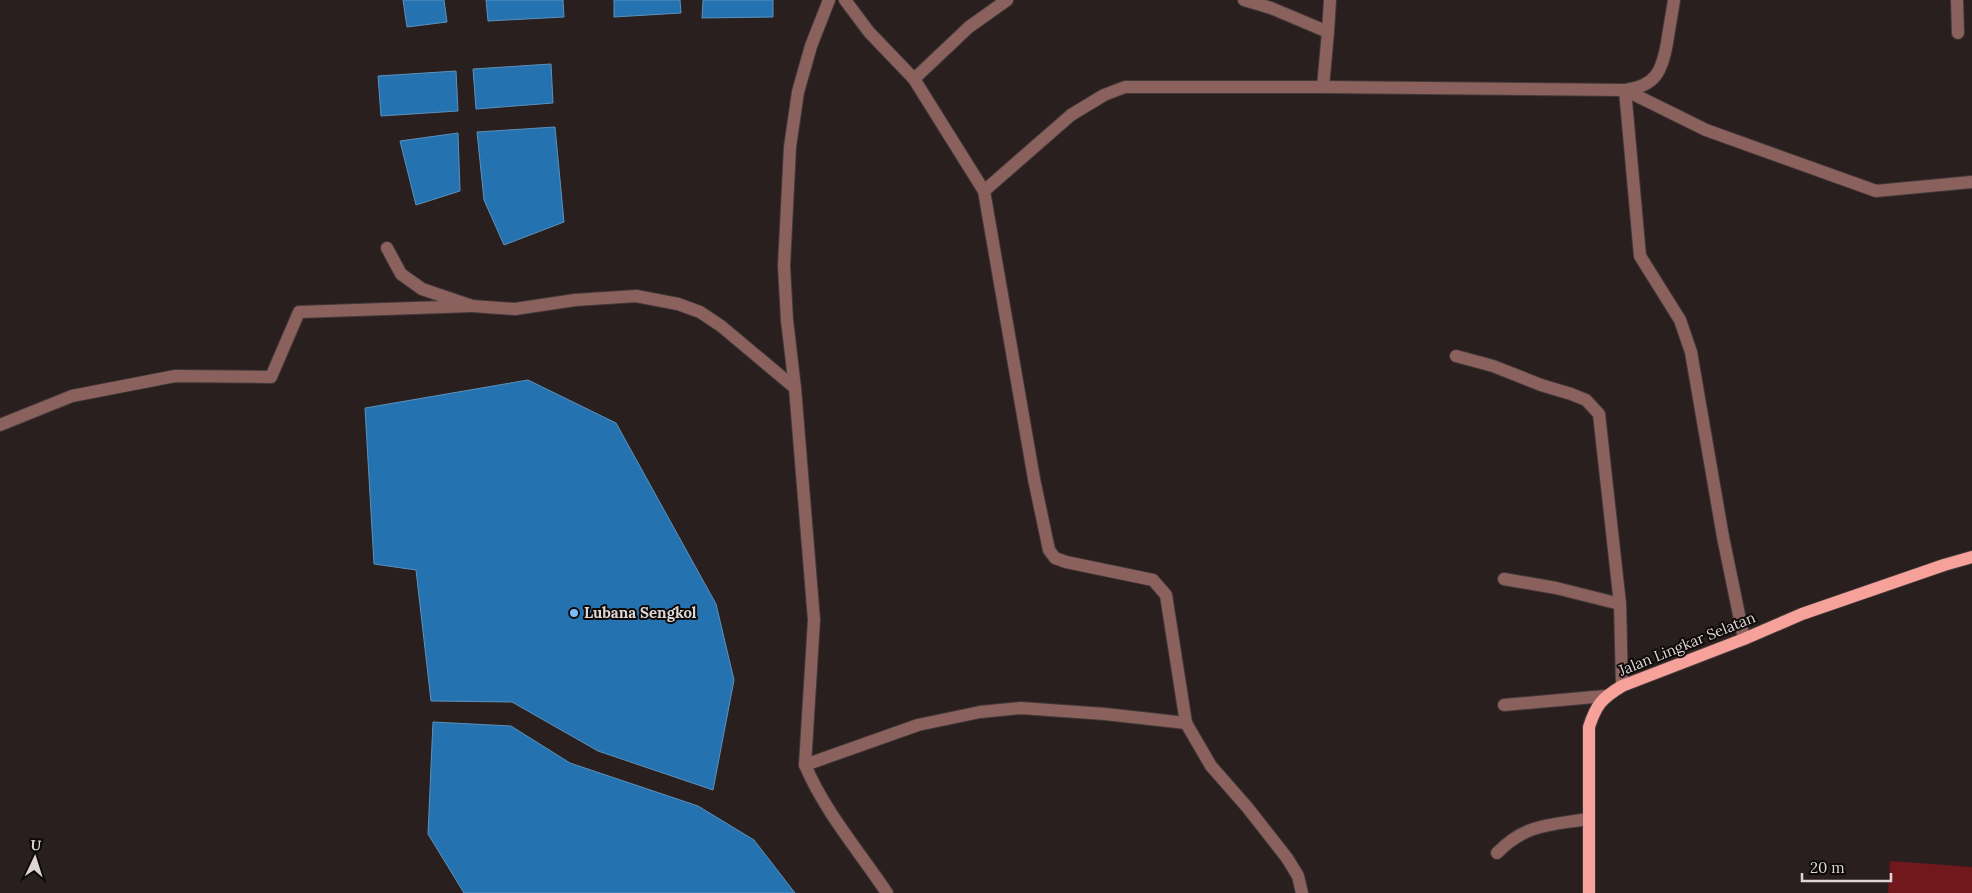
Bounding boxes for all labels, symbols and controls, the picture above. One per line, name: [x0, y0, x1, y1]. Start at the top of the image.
place label: Lubana Sengkol: [584, 603, 697, 622]
marker: Lubana Sengkol: [568, 607, 580, 619]
street label: Jalan Lingkar Selatan: [1615, 607, 1758, 680]
north arrow: [10, 833, 60, 883]
text: U: [30, 836, 42, 854]
scale bar: [1802, 850, 1891, 882]
text: 20 m: [1810, 858, 1845, 877]

